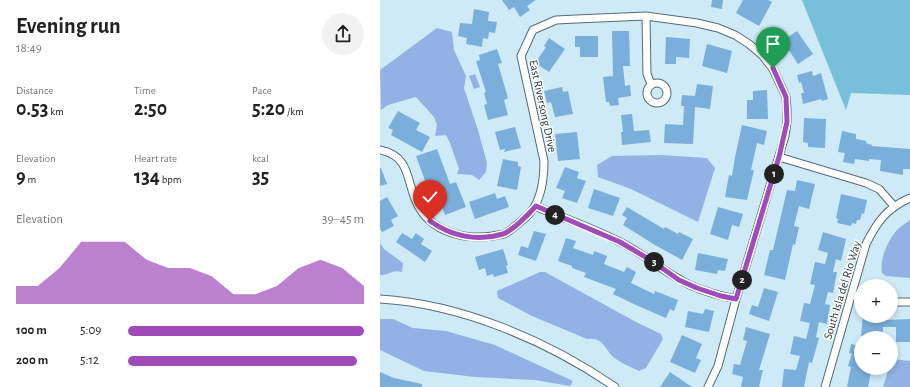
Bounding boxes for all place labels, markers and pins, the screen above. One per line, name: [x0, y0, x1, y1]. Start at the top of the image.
pin: [756, 27, 790, 68]
pin: 1: [764, 164, 784, 184]
pin: [413, 180, 447, 221]
pin: 4: [545, 205, 565, 225]
pin: 3: [644, 252, 664, 272]
pin: 2: [732, 270, 752, 290]

